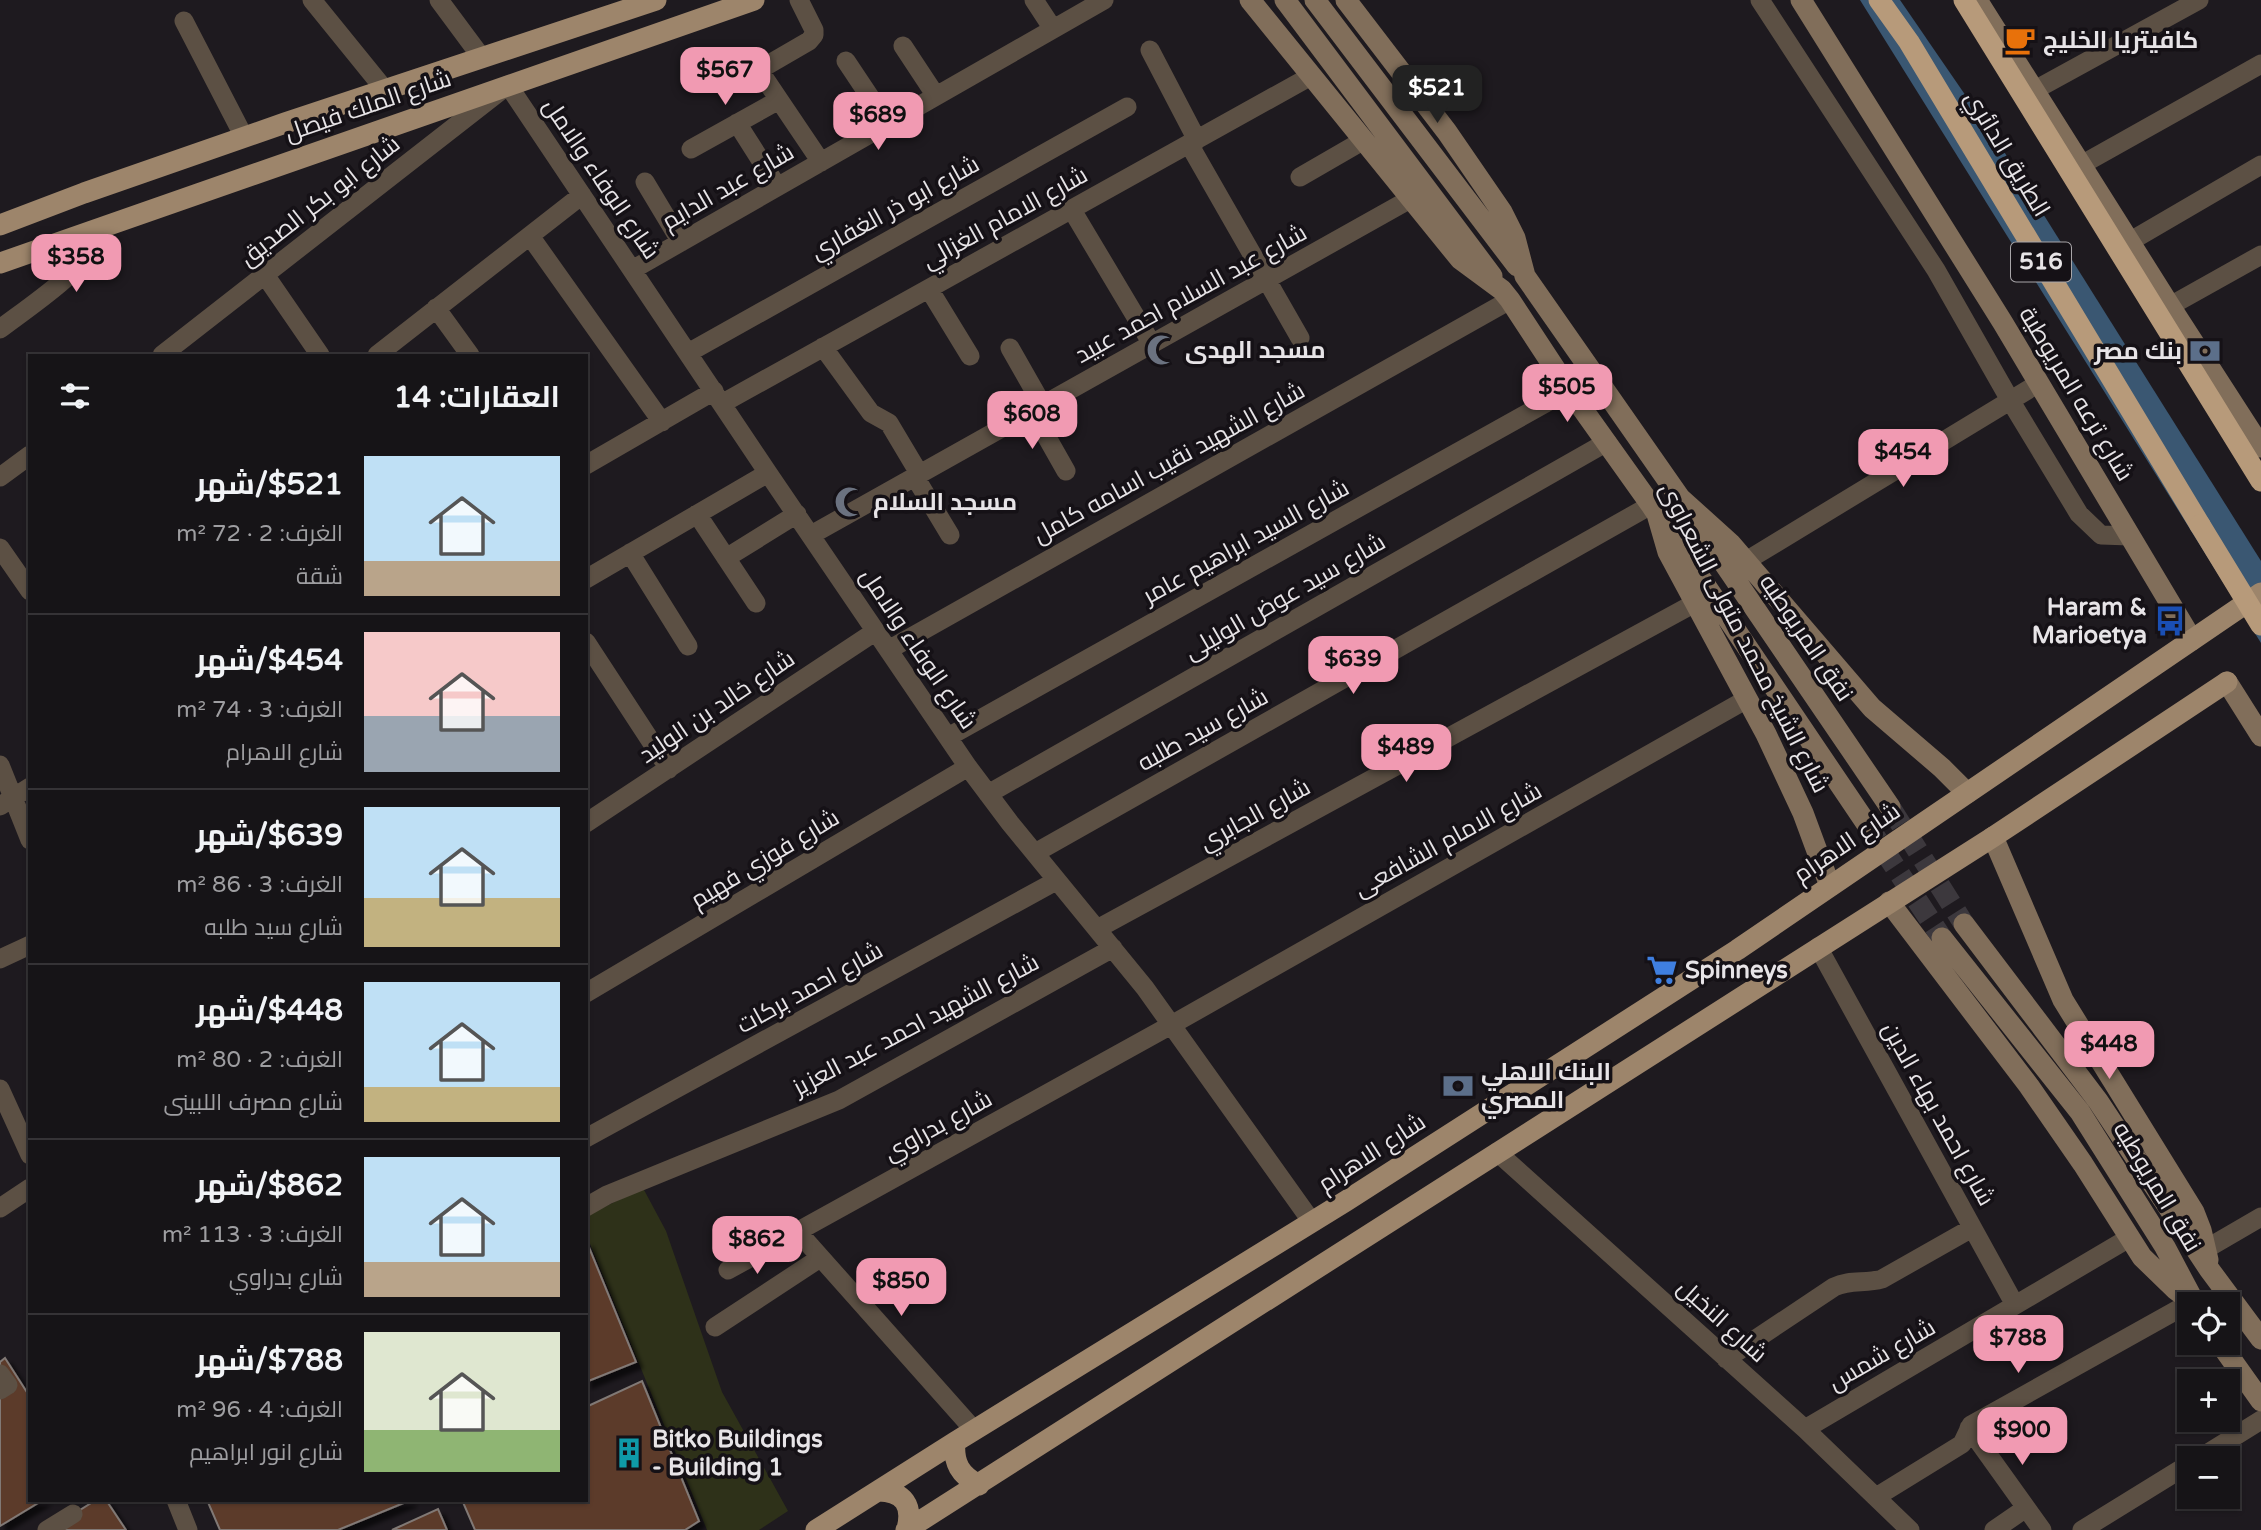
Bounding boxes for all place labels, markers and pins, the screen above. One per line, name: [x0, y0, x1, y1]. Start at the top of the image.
cafe icon: كافيتريا الخليج: [2003, 23, 2037, 57]
place label: كافيتريا الخليج: [2043, 26, 2198, 56]
pin: $567: [684, 48, 766, 107]
pin: $521: [1396, 66, 1478, 125]
pin: $689: [837, 92, 919, 152]
pin: $358: [35, 234, 117, 294]
mosque icon: مسجد الهدى: [1145, 333, 1179, 367]
bank icon: بنك مصر: [2188, 334, 2222, 368]
place label: مسجد الهدى: [1185, 336, 1326, 365]
place label: بنك مصر: [2093, 337, 2182, 366]
pin: $505: [1526, 364, 1608, 424]
pin: $608: [991, 392, 1073, 451]
pin: $454: [1862, 430, 1944, 489]
mosque icon: مسجد السلام: [833, 485, 867, 519]
place label: مسجد السلام: [873, 488, 1017, 518]
place label: Haram & Marioetya: [2032, 593, 2147, 650]
bus stop icon: Haram & Marioetya: [2153, 604, 2187, 638]
pin: $639: [1312, 636, 1394, 696]
pin: $489: [1365, 724, 1447, 784]
supermarket icon: Spinneys: [1645, 953, 1679, 987]
place label: Spinneys: [1685, 956, 1788, 985]
pin: $448: [2068, 1021, 2150, 1081]
place label: البنك الاهلي المصري: [1481, 1058, 1611, 1119]
bank icon: البنك الاهلي المصري: [1441, 1069, 1475, 1103]
pin: $862: [716, 1216, 798, 1276]
pin: $850: [860, 1258, 942, 1318]
pin: $788: [1977, 1316, 2059, 1375]
pin: $900: [1981, 1408, 2063, 1467]
place label: Bitko Buildings - Building 1: [652, 1425, 823, 1482]
building icon: Bitko Buildings - Building 1: [612, 1436, 646, 1470]

